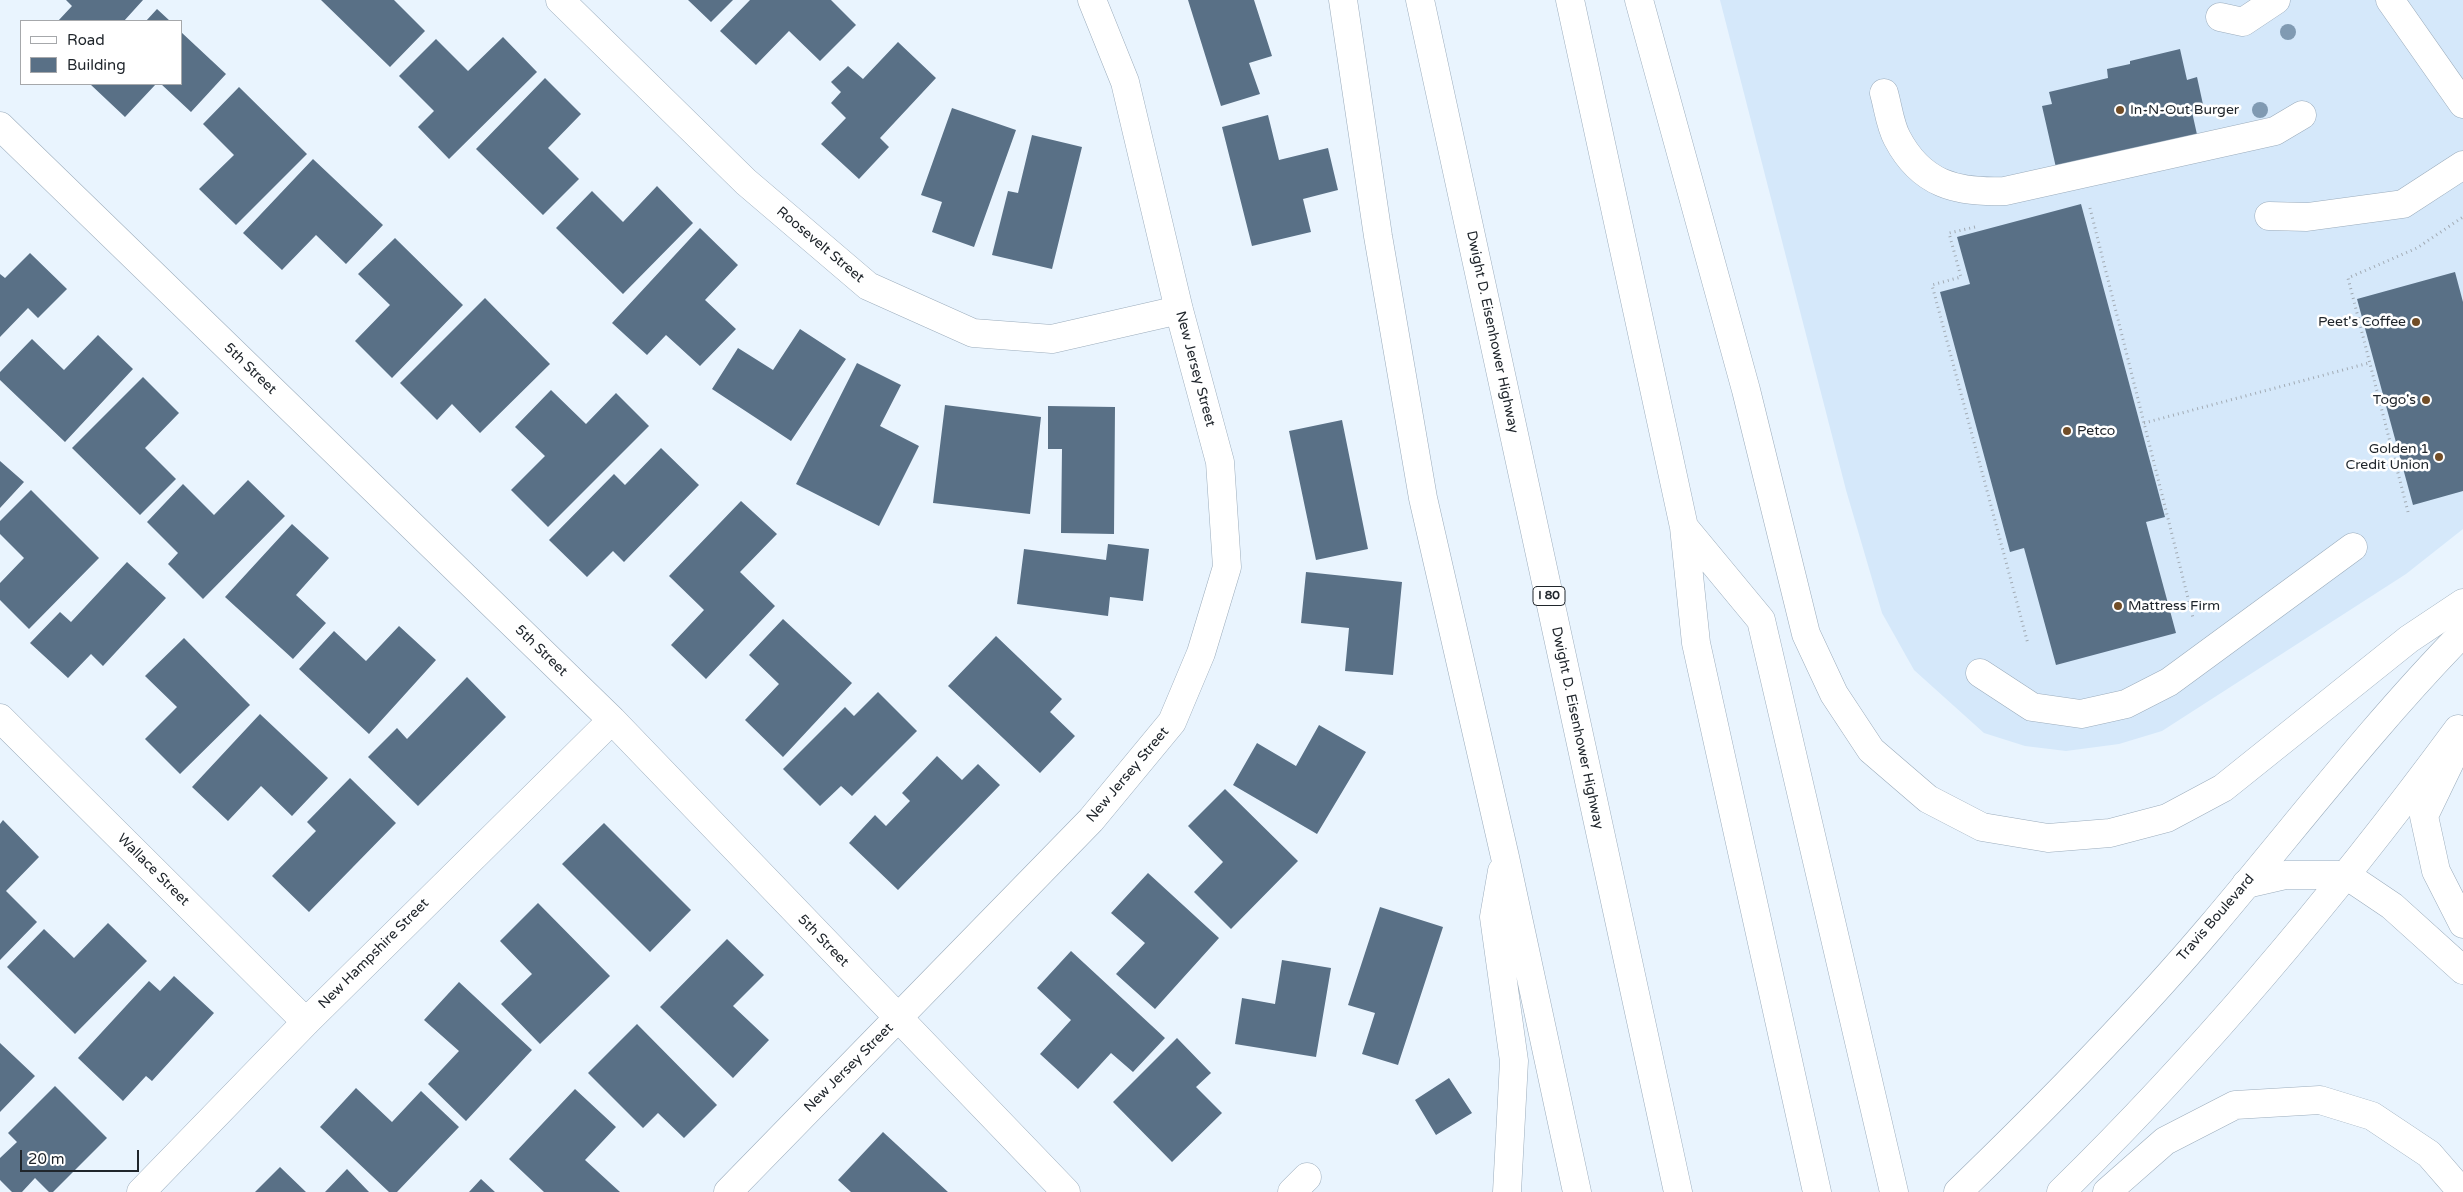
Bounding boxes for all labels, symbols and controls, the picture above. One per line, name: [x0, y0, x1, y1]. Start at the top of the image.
legend: [20, 20, 182, 85]
text: Road: [67, 31, 105, 49]
text: Building: [67, 56, 126, 74]
place label: In-N-Out Burger: [2130, 102, 2239, 118]
marker: In-N-Out Burger: [2114, 104, 2126, 116]
street label: Roosevelt Street: [773, 203, 867, 287]
street label: Dwight D. Eisenhower Highway: [1462, 229, 1522, 435]
street label: New Jersey Street: [1171, 309, 1219, 429]
place label: Peet's Coffee: [2318, 314, 2406, 330]
marker: Peet's Coffee: [2410, 316, 2422, 328]
street label: 5th Street: [220, 340, 280, 398]
place label: Togo's: [2373, 392, 2416, 408]
marker: Togo's: [2420, 394, 2432, 406]
place label: Petco: [2077, 423, 2115, 439]
marker: Petco: [2061, 425, 2073, 437]
place label: Golden 1 Credit Union: [2346, 441, 2429, 474]
marker: Golden 1 Credit Union: [2433, 451, 2445, 463]
road number: I 80: [1533, 586, 1565, 606]
place label: Mattress Firm: [2128, 598, 2220, 614]
marker: Mattress Firm: [2112, 600, 2124, 612]
street label: 5th Street: [511, 622, 571, 680]
street label: Dwight D. Eisenhower Highway: [1547, 625, 1607, 831]
street label: New Jersey Street: [1083, 724, 1173, 826]
street label: Wallace Street: [113, 830, 193, 910]
street label: Travis Boulevard: [2174, 871, 2258, 965]
street label: New Hampshire Street: [315, 895, 433, 1013]
street label: 5th Street: [794, 911, 852, 971]
street label: New Jersey Street: [801, 1020, 897, 1116]
scale bar: [22, 1140, 141, 1172]
text: 20 m: [28, 1150, 65, 1168]

